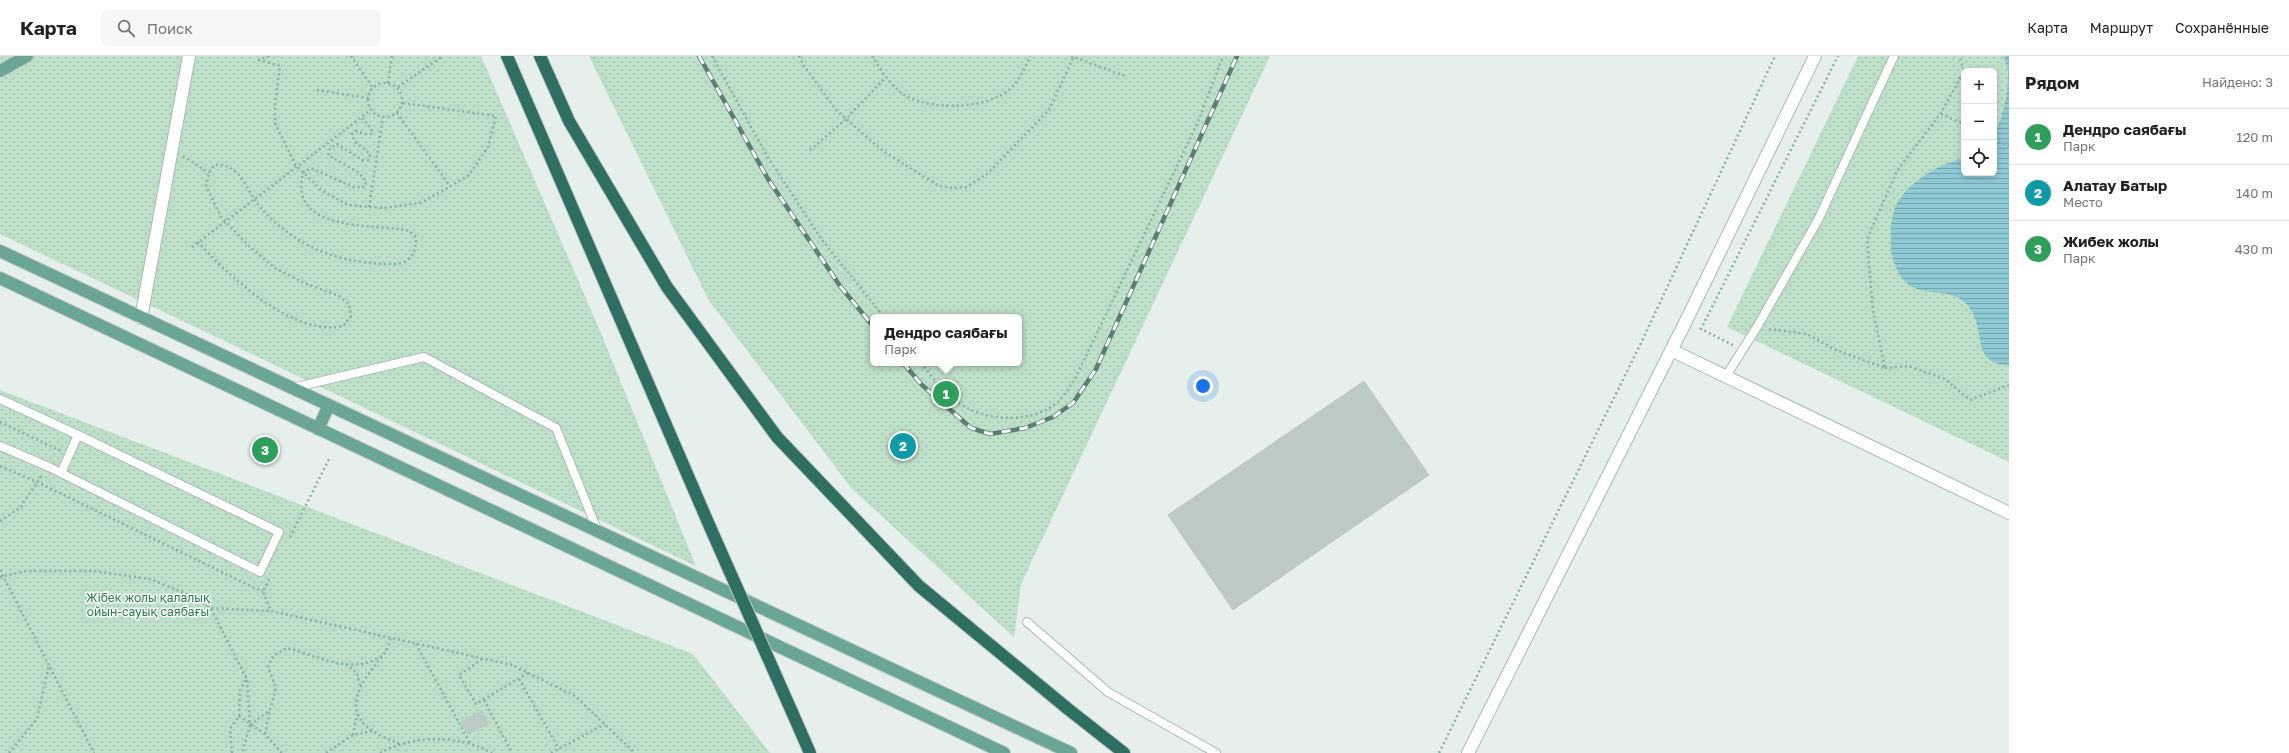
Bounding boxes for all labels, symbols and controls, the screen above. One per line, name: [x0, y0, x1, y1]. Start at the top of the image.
search box: [101, 10, 381, 46]
text: Карта: [20, 16, 77, 39]
icon: search: [115, 17, 137, 39]
text: Поиск: [147, 19, 193, 37]
text: Карта: [2027, 19, 2068, 36]
text: Маршрут: [2090, 19, 2153, 36]
text: Сохранённые: [2175, 19, 2269, 36]
map controls: [1961, 68, 1997, 176]
button: +: [1961, 68, 1997, 104]
text: Рядом: [2025, 72, 2079, 93]
text: Найдено: 3: [2202, 74, 2273, 90]
button: −: [1961, 104, 1997, 140]
text: Дендро саябағы: [2063, 120, 2186, 138]
text: 1: [2035, 129, 2041, 145]
text: 120 m: [2236, 129, 2273, 145]
text: Парк: [2063, 138, 2096, 154]
button: locate: [1961, 140, 1997, 176]
text: Алатау Батыр: [2063, 176, 2167, 194]
text: 2: [2034, 185, 2042, 201]
text: 140 m: [2236, 185, 2273, 201]
text: Место: [2063, 194, 2103, 210]
text: Жибек жолы: [2063, 232, 2159, 250]
text: 3: [2034, 241, 2042, 257]
text: 430 m: [2235, 241, 2273, 257]
text: Парк: [2063, 250, 2096, 266]
popup: [870, 314, 1022, 366]
text: Дендро саябағы: [884, 323, 1008, 341]
text: Парк: [884, 341, 917, 357]
your location: [1193, 376, 1213, 396]
pin: 1: [933, 379, 959, 409]
pin: 2: [890, 431, 916, 461]
pin: 3: [252, 435, 278, 465]
park label: Жібек жолы қалалық ойын-сауық саябағы: [86, 590, 210, 619]

